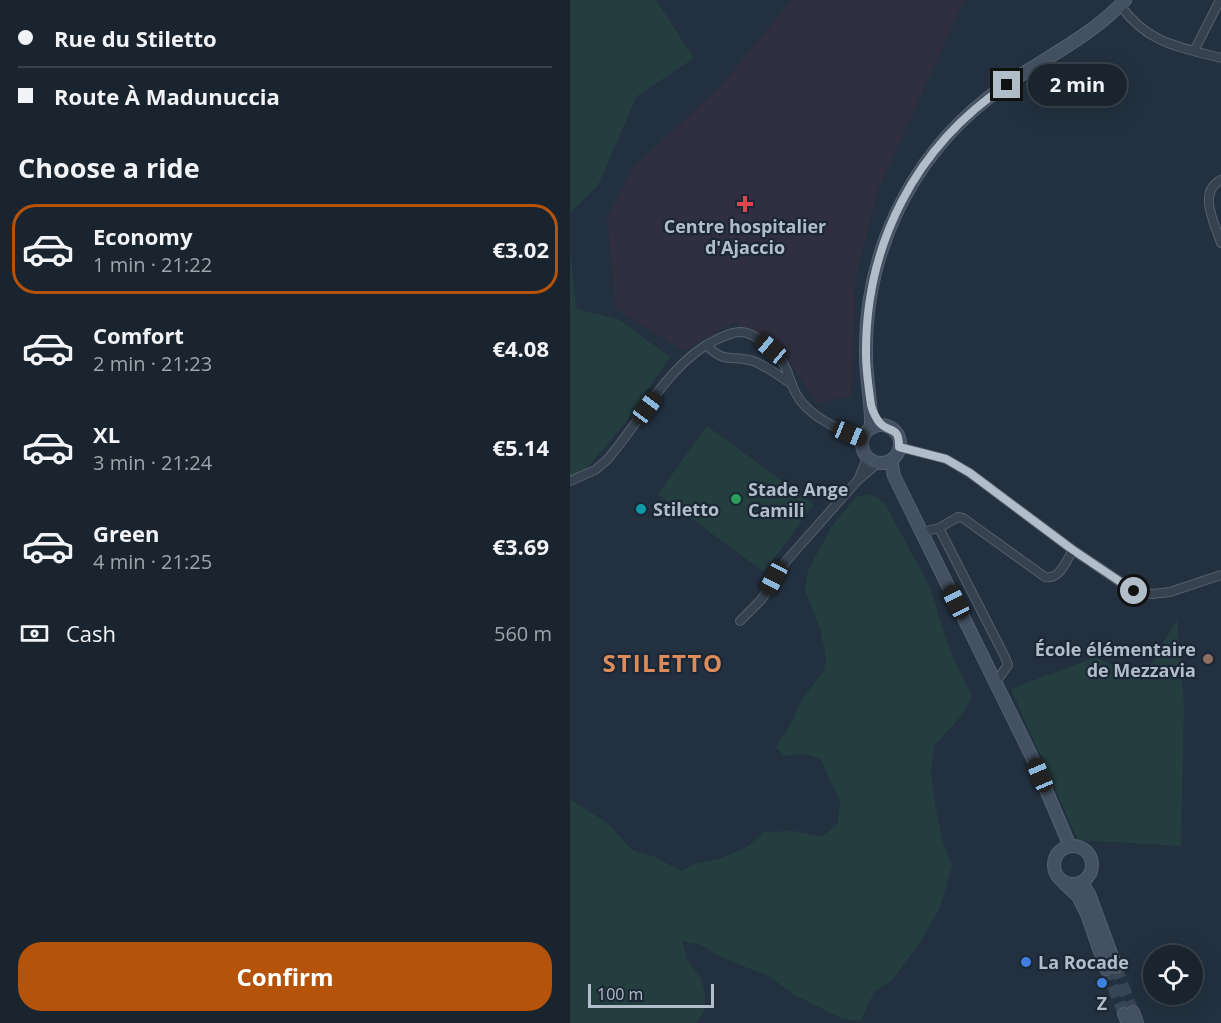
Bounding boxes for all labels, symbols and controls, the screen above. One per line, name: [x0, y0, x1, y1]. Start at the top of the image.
text: Rue du Stiletto: [54, 23, 217, 53]
callout: 2 min: [1028, 64, 1127, 106]
route end: [993, 71, 1020, 98]
text: 2 min: [1050, 71, 1105, 98]
text: Route À Madunuccia: [54, 81, 280, 111]
text: Choose a ride: [18, 149, 200, 186]
marker: Centre hospitalier d'Ajaccio: [736, 195, 754, 213]
place label: Centre hospitalier d'Ajaccio: [664, 214, 826, 259]
text: Economy: [93, 221, 192, 251]
icon: car: [21, 222, 75, 276]
text: €3.02: [492, 234, 549, 264]
text: 1 min · 21:22: [93, 251, 212, 278]
text: Comfort: [93, 320, 184, 350]
icon: car: [21, 321, 75, 375]
car: [751, 331, 791, 367]
text: €4.08: [492, 333, 549, 363]
text: 2 min · 21:23: [93, 350, 212, 377]
car: [629, 388, 665, 428]
text: XL: [93, 419, 120, 449]
car: [830, 419, 870, 449]
icon: car: [21, 420, 75, 474]
text: €5.14: [492, 432, 549, 462]
text: 3 min · 21:24: [93, 449, 212, 476]
place label: Stade Ange Camili: [748, 477, 848, 522]
marker: Stade Ange Camili: [729, 492, 743, 506]
place label: Stiletto: [653, 497, 719, 521]
marker: Stiletto: [634, 502, 648, 516]
text: Green: [93, 518, 159, 548]
icon: car: [21, 519, 75, 573]
text: €3.69: [492, 531, 549, 561]
text: 4 min · 21:25: [93, 548, 212, 575]
car: [758, 558, 790, 598]
route start: [1120, 577, 1147, 604]
car: [940, 582, 972, 622]
icon: cash: [18, 617, 51, 650]
text: Cash: [66, 618, 116, 648]
text: 560 m: [494, 620, 552, 647]
place label: École élémentaire de Mezzavia: [1035, 637, 1196, 682]
district label: STILETTO: [603, 646, 723, 679]
marker: École élémentaire de Mezzavia: [1201, 652, 1215, 666]
car: [1025, 755, 1055, 795]
button: Confirm: [18, 942, 552, 1011]
map controls: [1143, 945, 1203, 1005]
button: locate: [1143, 945, 1203, 1005]
place label: La Rocade: [1038, 950, 1129, 974]
marker: La Rocade: [1019, 955, 1033, 969]
marker: Z: [1095, 976, 1109, 990]
scale bar: [588, 981, 714, 1008]
text: 100 m: [597, 983, 643, 1005]
place label: Z: [1097, 991, 1107, 1015]

